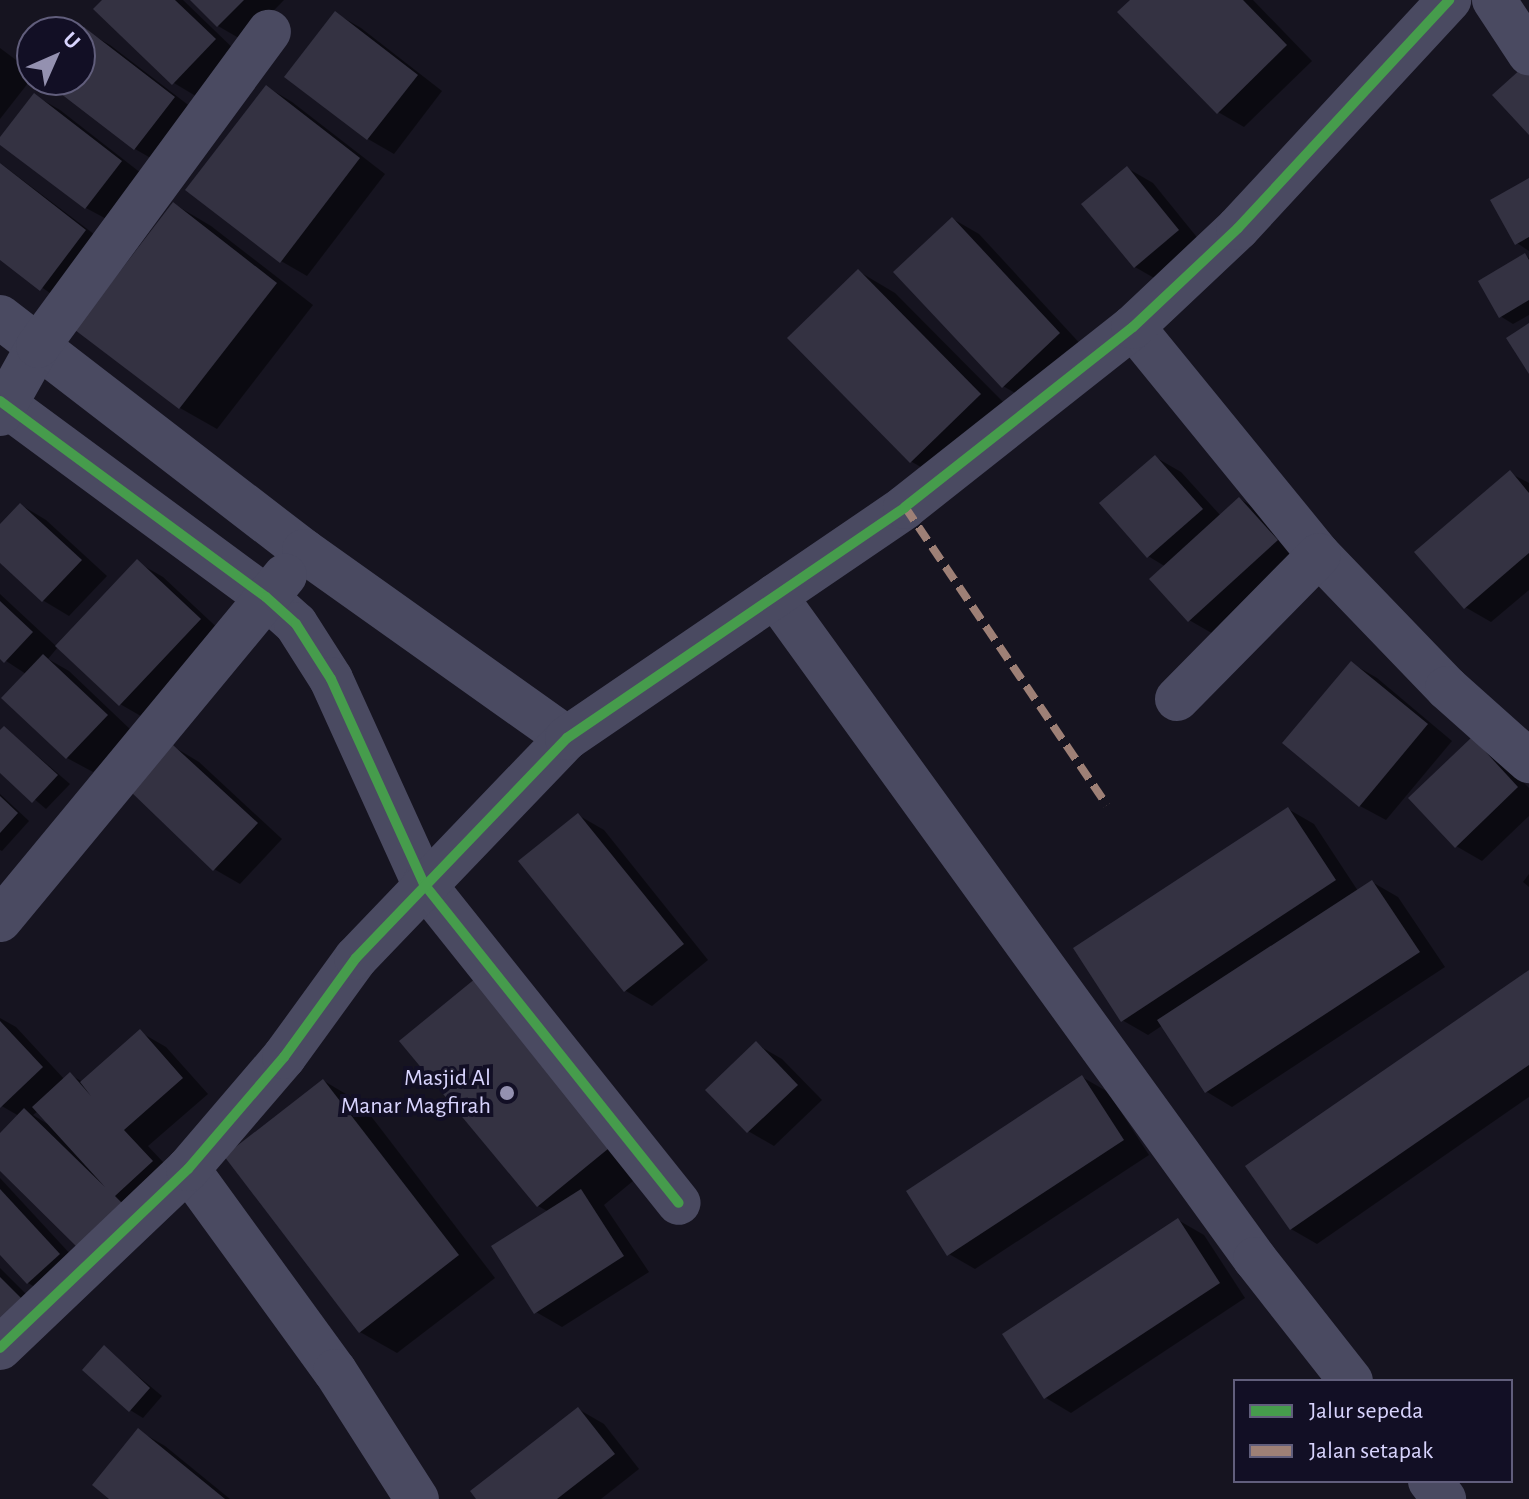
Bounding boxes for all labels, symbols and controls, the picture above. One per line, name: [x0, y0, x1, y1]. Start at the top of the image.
north arrow: [16, 16, 96, 96]
text: U: [59, 28, 84, 53]
place label: Masjid Al Manar Magfirah: [341, 1065, 491, 1121]
marker: Masjid Al Manar Magfirah: [498, 1084, 516, 1102]
legend: [1233, 1379, 1513, 1483]
text: Jalur sepeda: [1309, 1399, 1423, 1423]
text: Jalan setapak: [1309, 1439, 1433, 1463]

